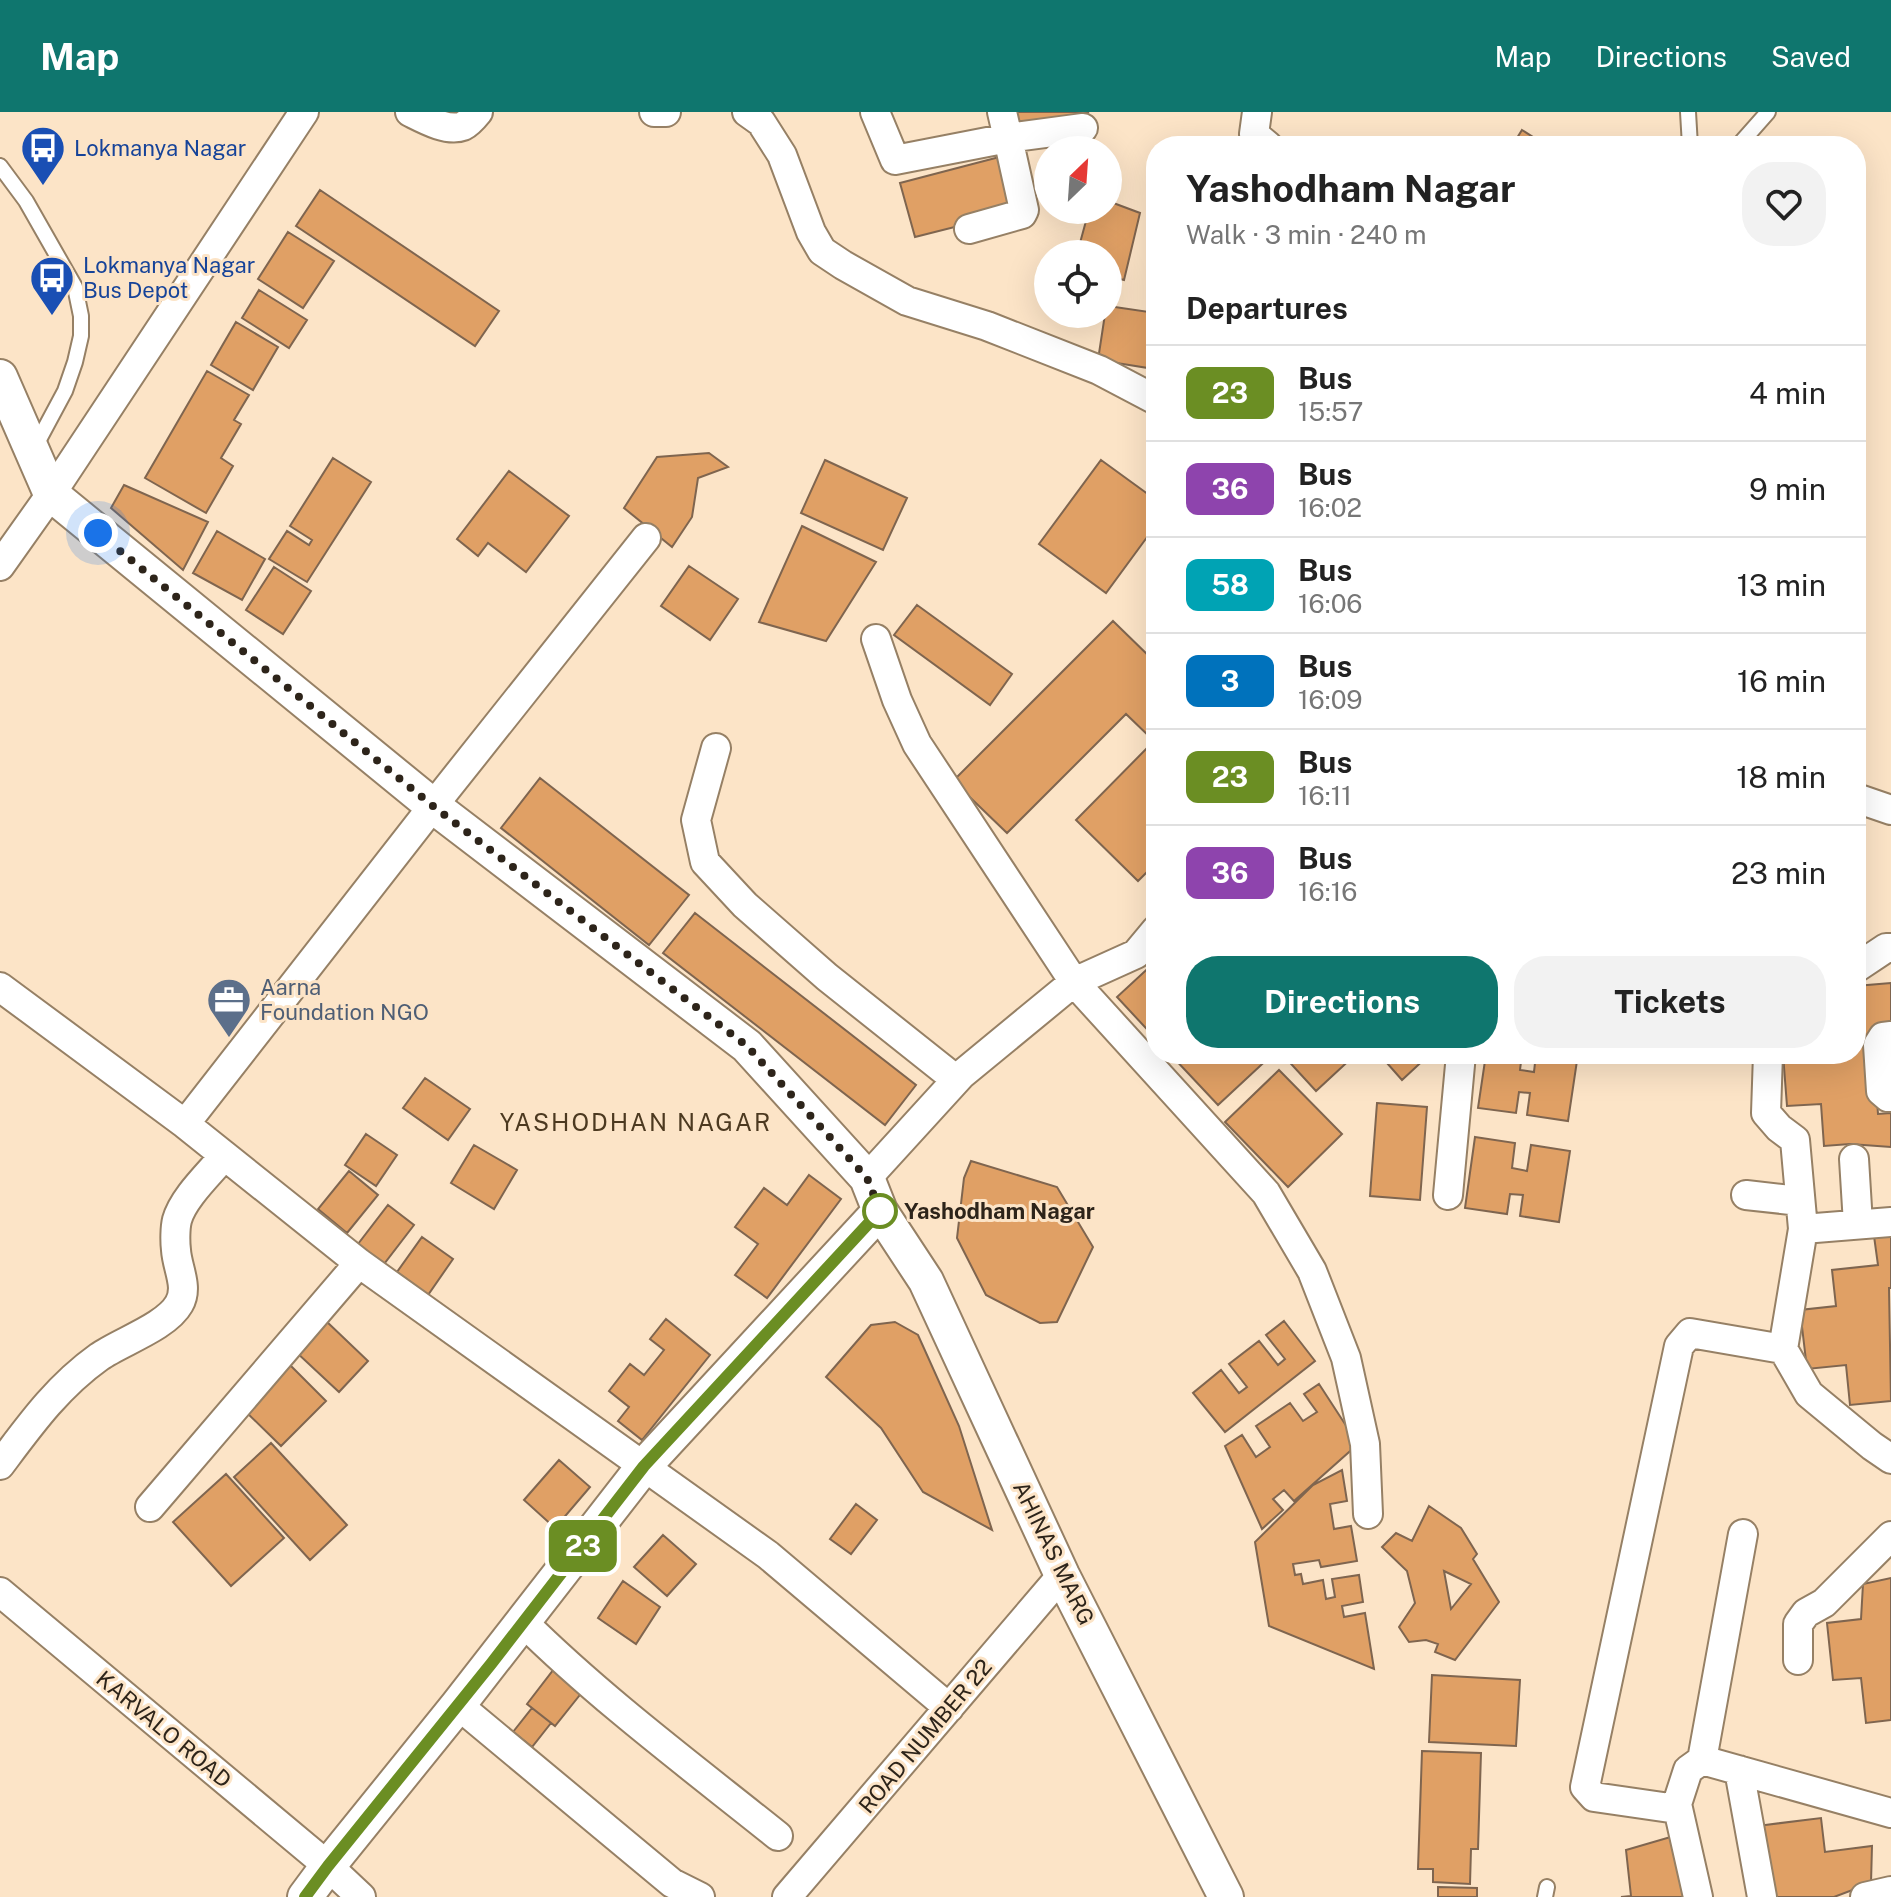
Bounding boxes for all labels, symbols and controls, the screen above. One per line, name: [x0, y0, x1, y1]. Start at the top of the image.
text: Map: [40, 34, 119, 79]
text: Map: [1495, 40, 1551, 73]
text: Directions: [1595, 40, 1727, 73]
text: Saved: [1771, 40, 1851, 73]
bus stop icon: Lokmanya Nagar: [19, 124, 67, 187]
place label: Lokmanya Nagar: [74, 135, 246, 161]
north arrow: [1034, 136, 1122, 224]
map controls: [1034, 136, 1122, 328]
button: heart: [1742, 162, 1826, 246]
text: Yashodham Nagar: [1186, 166, 1516, 211]
text: Walk · 3 min · 240 m: [1186, 219, 1427, 250]
button: locate: [1034, 240, 1122, 328]
place label: Lokmanya Nagar Bus Depot: [83, 252, 255, 303]
bus stop icon: Lokmanya Nagar Bus Depot: [28, 254, 76, 317]
text: Departures: [1186, 290, 1348, 326]
text: Bus: [1298, 360, 1352, 396]
text: 4 min: [1749, 375, 1826, 411]
text: 23: [1212, 376, 1248, 409]
text: 15:57: [1298, 396, 1363, 427]
text: Bus: [1298, 456, 1352, 492]
text: 9 min: [1749, 471, 1826, 507]
text: 36: [1211, 472, 1249, 505]
text: 16:02: [1298, 492, 1362, 523]
your location: [78, 513, 118, 553]
text: Bus: [1298, 552, 1352, 588]
text: 13 min: [1737, 567, 1826, 603]
text: 58: [1211, 568, 1249, 601]
text: 16:06: [1298, 588, 1363, 619]
text: Bus: [1298, 648, 1352, 684]
text: 16 min: [1737, 663, 1826, 699]
text: 3: [1221, 664, 1239, 697]
text: 16:09: [1298, 684, 1363, 715]
text: Bus: [1298, 744, 1352, 780]
text: 18 min: [1736, 759, 1826, 795]
text: 23: [1212, 760, 1248, 793]
text: 16:11: [1298, 780, 1352, 811]
text: Bus: [1298, 840, 1352, 876]
text: 23 min: [1731, 855, 1826, 891]
text: 36: [1211, 856, 1249, 889]
text: 16:16: [1298, 876, 1357, 907]
button: Directions: [1186, 956, 1498, 1048]
button: Tickets: [1514, 956, 1826, 1048]
place label: Aarna Foundation NGO: [260, 974, 429, 1025]
office icon: Aarna Foundation NGO: [205, 976, 253, 1039]
district label: YASHODHAN NAGAR: [500, 1108, 772, 1136]
marker: Yashodham Nagar: [863, 1194, 897, 1228]
place label: Yashodham Nagar: [904, 1198, 1095, 1224]
street label: AHINAS MARG: [1008, 1477, 1100, 1629]
line badge: 23: [547, 1520, 619, 1572]
text: 23: [565, 1529, 601, 1562]
street label: ROAD NUMBER 22: [853, 1654, 997, 1818]
street label: KARVALO ROAD: [91, 1665, 237, 1793]

